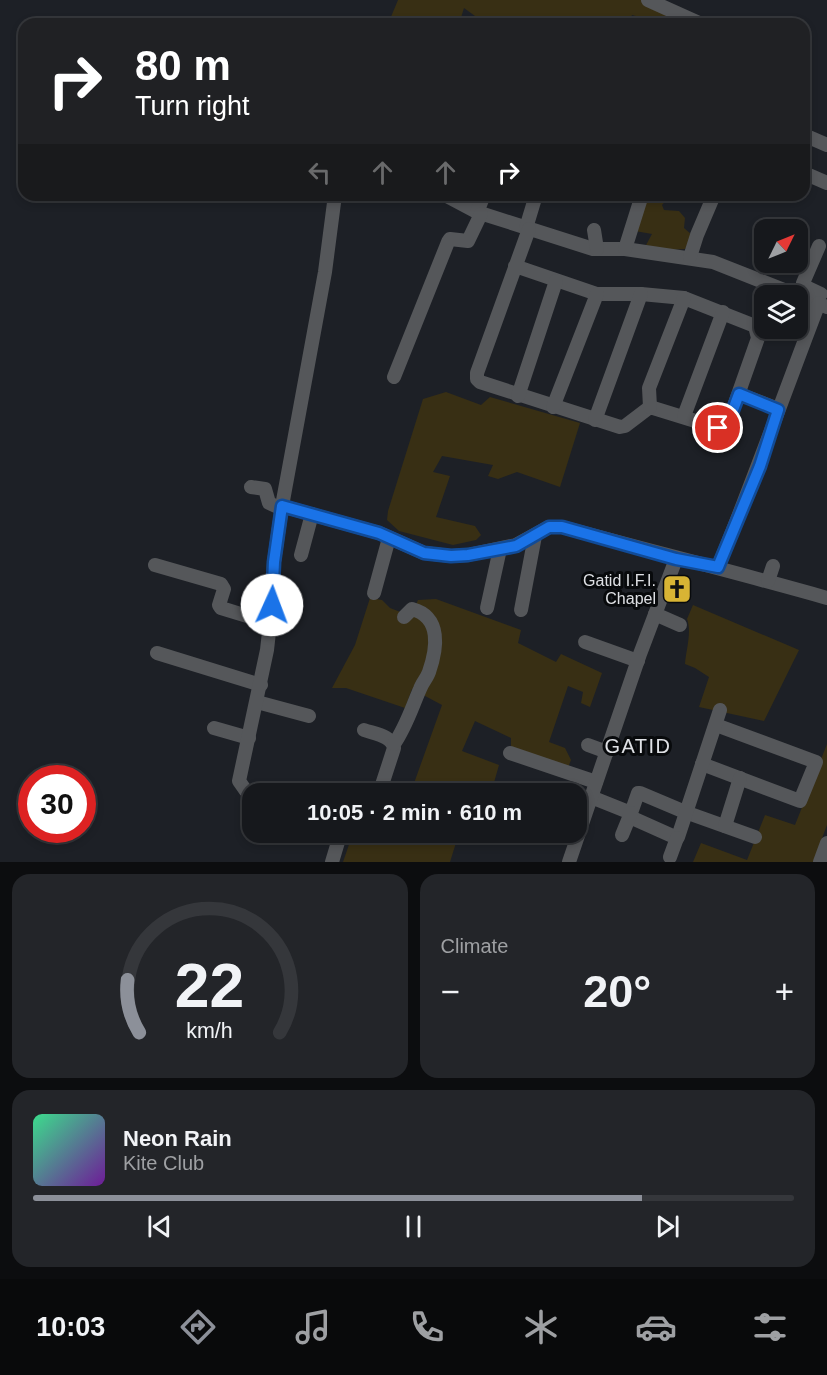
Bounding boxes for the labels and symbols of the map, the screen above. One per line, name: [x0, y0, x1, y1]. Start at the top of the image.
north arrow: [754, 219, 808, 273]
pin: [692, 402, 743, 453]
place label: Gatid I.F.I. Chapel: [583, 572, 656, 607]
position arrow: [240, 573, 304, 637]
church icon: Gatid I.F.I. Chapel: [661, 573, 693, 605]
district label: GATID: [604, 735, 672, 757]
speed limit sign: 30: [18, 765, 96, 843]

